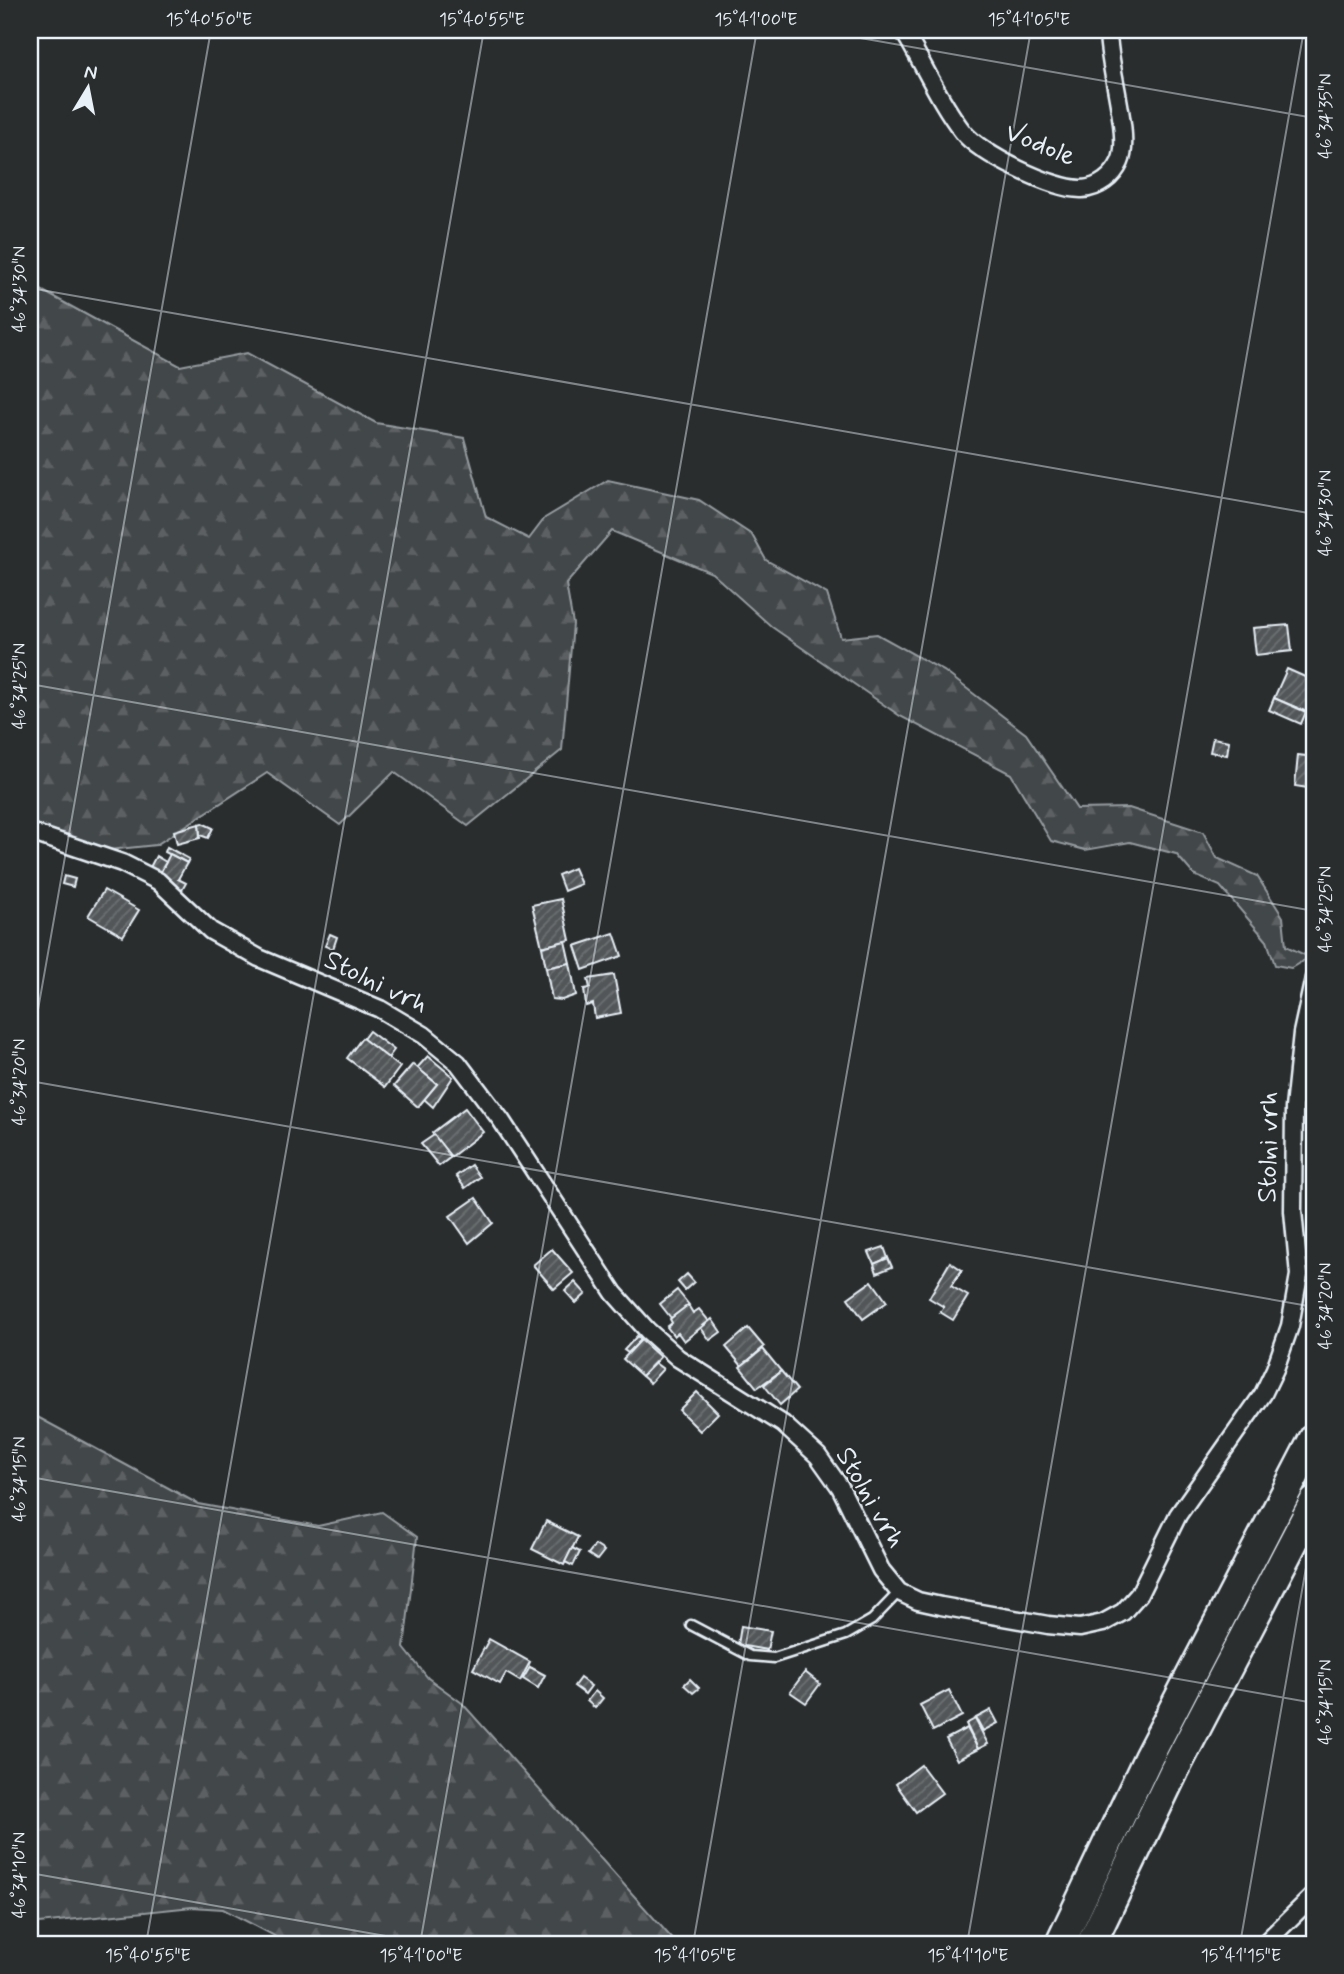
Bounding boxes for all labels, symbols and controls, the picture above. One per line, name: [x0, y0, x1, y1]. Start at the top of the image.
text: 15°40'50"E: [166, 8, 252, 32]
text: 15°40'55"E: [439, 8, 525, 32]
text: 15°41'00"E: [714, 8, 798, 32]
text: 15°41'05"E: [988, 8, 1070, 32]
north arrow: [52, 52, 122, 122]
text: N: [82, 59, 99, 86]
text: 46°34'35"N: [1314, 73, 1338, 159]
street label: Vodole: [999, 114, 1081, 176]
text: 46°34'30"N: [8, 246, 32, 332]
text: 46°34'30"N: [1314, 470, 1338, 556]
text: 46°34'25"N: [8, 643, 32, 729]
text: 46°34'25"N: [1314, 866, 1338, 952]
street label: Stolni vrh: [318, 942, 434, 1024]
text: 46°34'20"N: [8, 1038, 32, 1126]
street label: Stolni vrh: [1250, 1091, 1288, 1203]
text: 46°34'20"N: [1314, 1262, 1338, 1350]
text: 46°34'15"N: [8, 1436, 32, 1522]
street label: Stolni vrh: [826, 1440, 914, 1556]
text: 46°34'15"N: [1314, 1659, 1338, 1745]
text: 46°34'10"N: [8, 1832, 32, 1918]
text: 15°40'55"E: [105, 1944, 191, 1968]
text: 15°41'00"E: [379, 1944, 463, 1968]
text: 15°41'05"E: [654, 1944, 736, 1968]
text: 15°41'10"E: [927, 1944, 1009, 1968]
text: 15°41'15"E: [1201, 1944, 1281, 1968]

